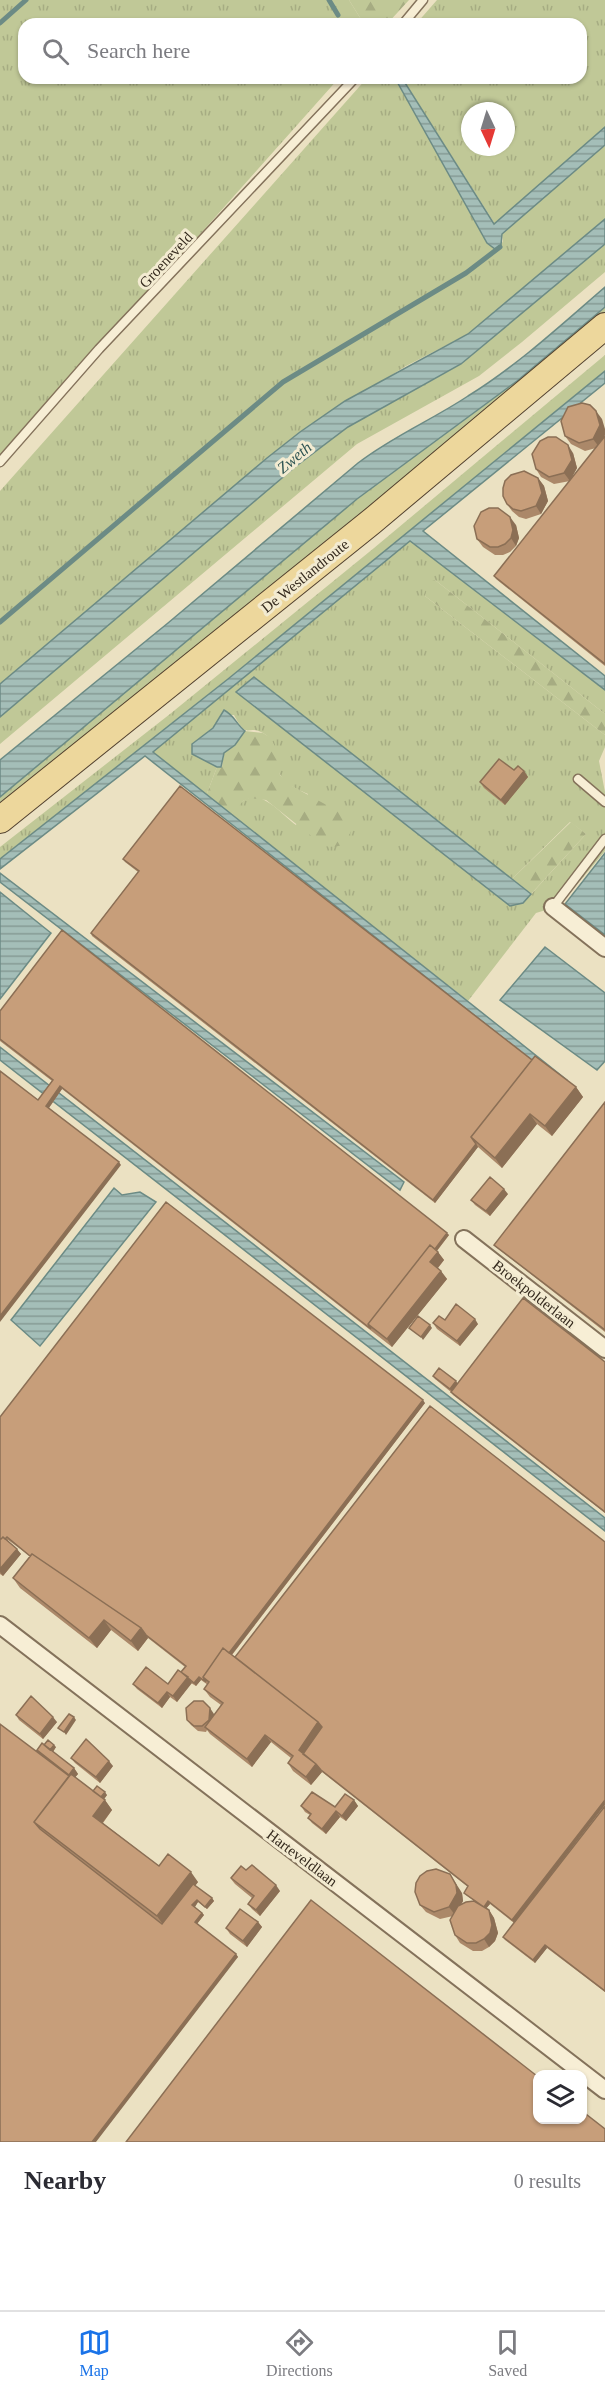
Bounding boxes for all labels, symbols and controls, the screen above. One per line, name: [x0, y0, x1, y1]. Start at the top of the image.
search box: [18, 18, 587, 84]
icon: search: [39, 35, 72, 68]
text: Search here: [87, 38, 190, 63]
north arrow: [461, 102, 515, 156]
street label: Groeneveld: [136, 229, 196, 291]
water label: Zweth: [274, 438, 315, 476]
street label: De Westlandroute: [258, 536, 352, 616]
street label: Broekpolderlaan: [490, 1257, 579, 1331]
street label: Harteveldlaan: [264, 1826, 341, 1890]
map controls: [533, 2070, 587, 2124]
button: layers: [533, 2070, 587, 2124]
text: Nearby: [24, 2166, 106, 2195]
text: 0 results: [514, 2170, 581, 2192]
tab: Map: [78, 2326, 111, 2380]
tab: Directions: [266, 2326, 333, 2380]
tab: Saved: [488, 2326, 527, 2380]

